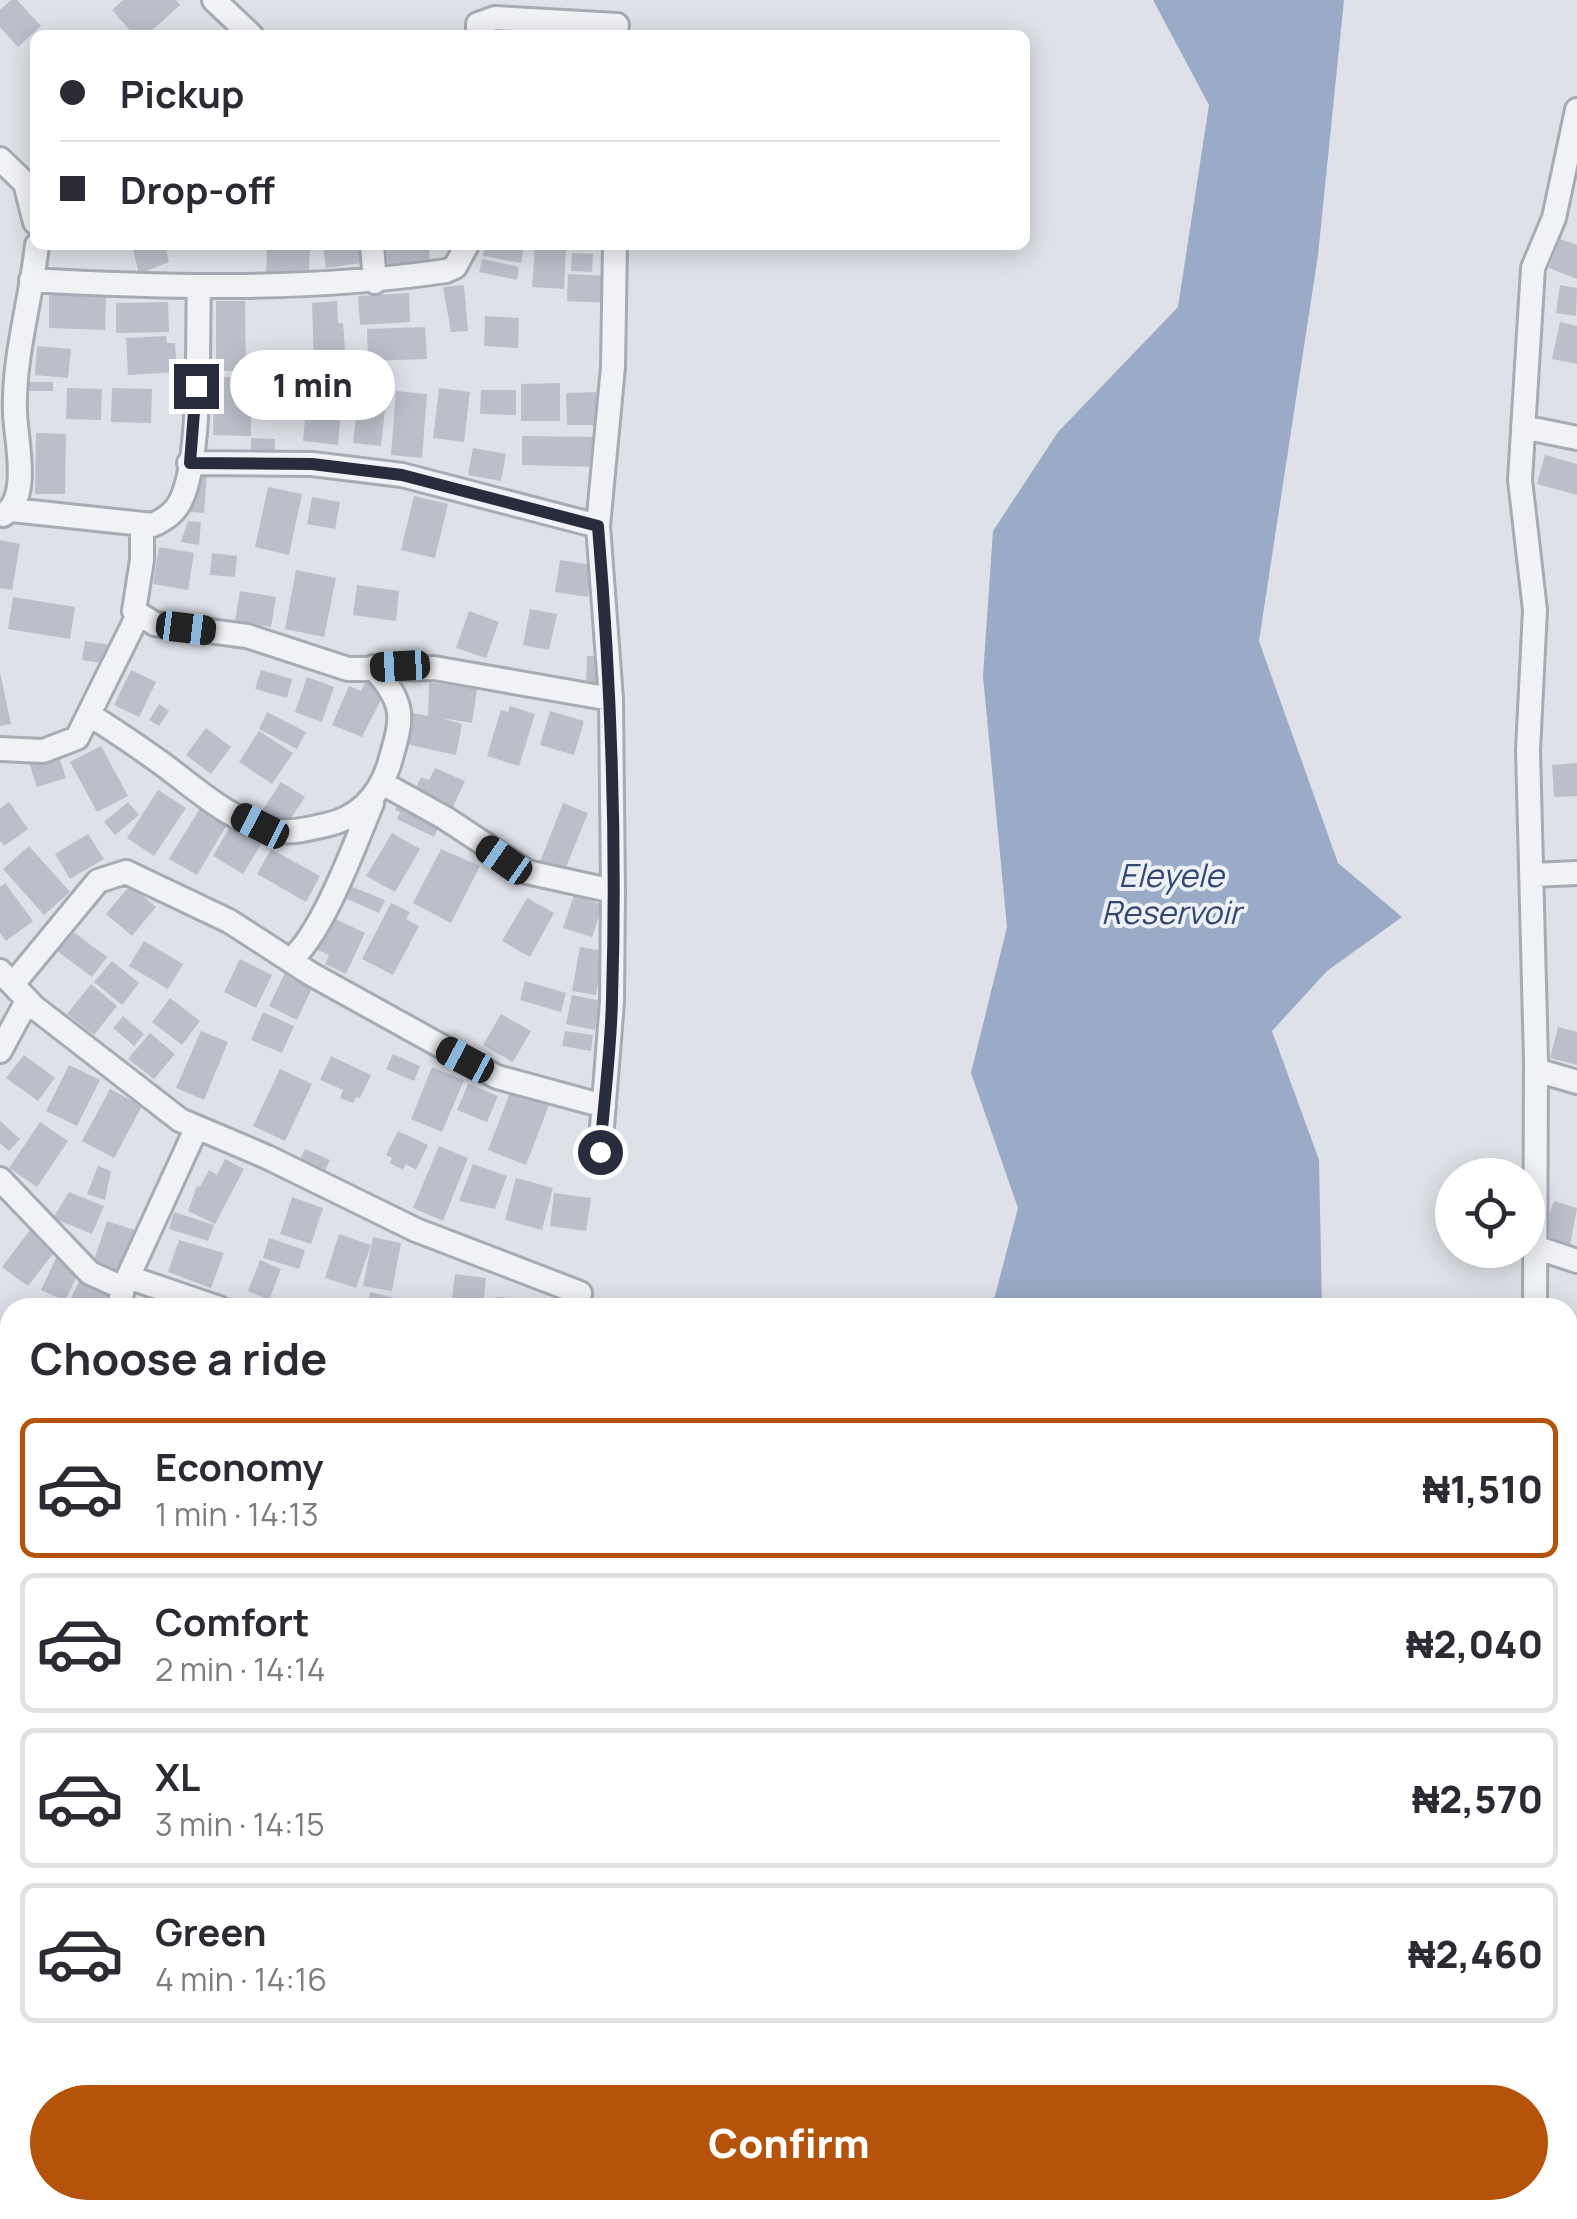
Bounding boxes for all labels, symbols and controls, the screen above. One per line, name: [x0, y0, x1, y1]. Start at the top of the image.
text: Pickup: [120, 67, 244, 119]
text: Drop-off: [120, 163, 275, 215]
callout: 1 min: [231, 351, 396, 421]
text: 1 min: [272, 363, 353, 407]
route end: [174, 364, 219, 409]
car: [154, 609, 218, 647]
car: [369, 649, 431, 683]
car: [226, 799, 294, 853]
car: [471, 831, 537, 889]
water label: Eleyele Reservoir: [1101, 853, 1245, 934]
car: [431, 1033, 499, 1087]
route start: [578, 1130, 623, 1175]
map controls: [1435, 1158, 1545, 1268]
button: locate: [1435, 1158, 1545, 1268]
text: Choose a ride: [30, 1327, 327, 1389]
text: Economy: [155, 1440, 324, 1492]
icon: car: [35, 1443, 125, 1533]
text: ₦1,510: [1423, 1462, 1543, 1514]
text: 1 min · 14:13: [155, 1492, 319, 1536]
text: Comfort: [155, 1595, 309, 1647]
icon: car: [35, 1598, 125, 1688]
text: ₦2,040: [1406, 1617, 1543, 1669]
text: 2 min · 14:14: [155, 1647, 326, 1691]
text: XL: [155, 1750, 200, 1802]
icon: car: [35, 1753, 125, 1843]
text: ₦2,570: [1412, 1772, 1543, 1824]
text: 3 min · 14:15: [155, 1802, 325, 1846]
text: Green: [155, 1905, 267, 1957]
icon: car: [35, 1908, 125, 1998]
text: ₦2,460: [1408, 1927, 1543, 1979]
text: 4 min · 14:16: [155, 1957, 327, 2001]
button: Confirm: [30, 2085, 1548, 2200]

